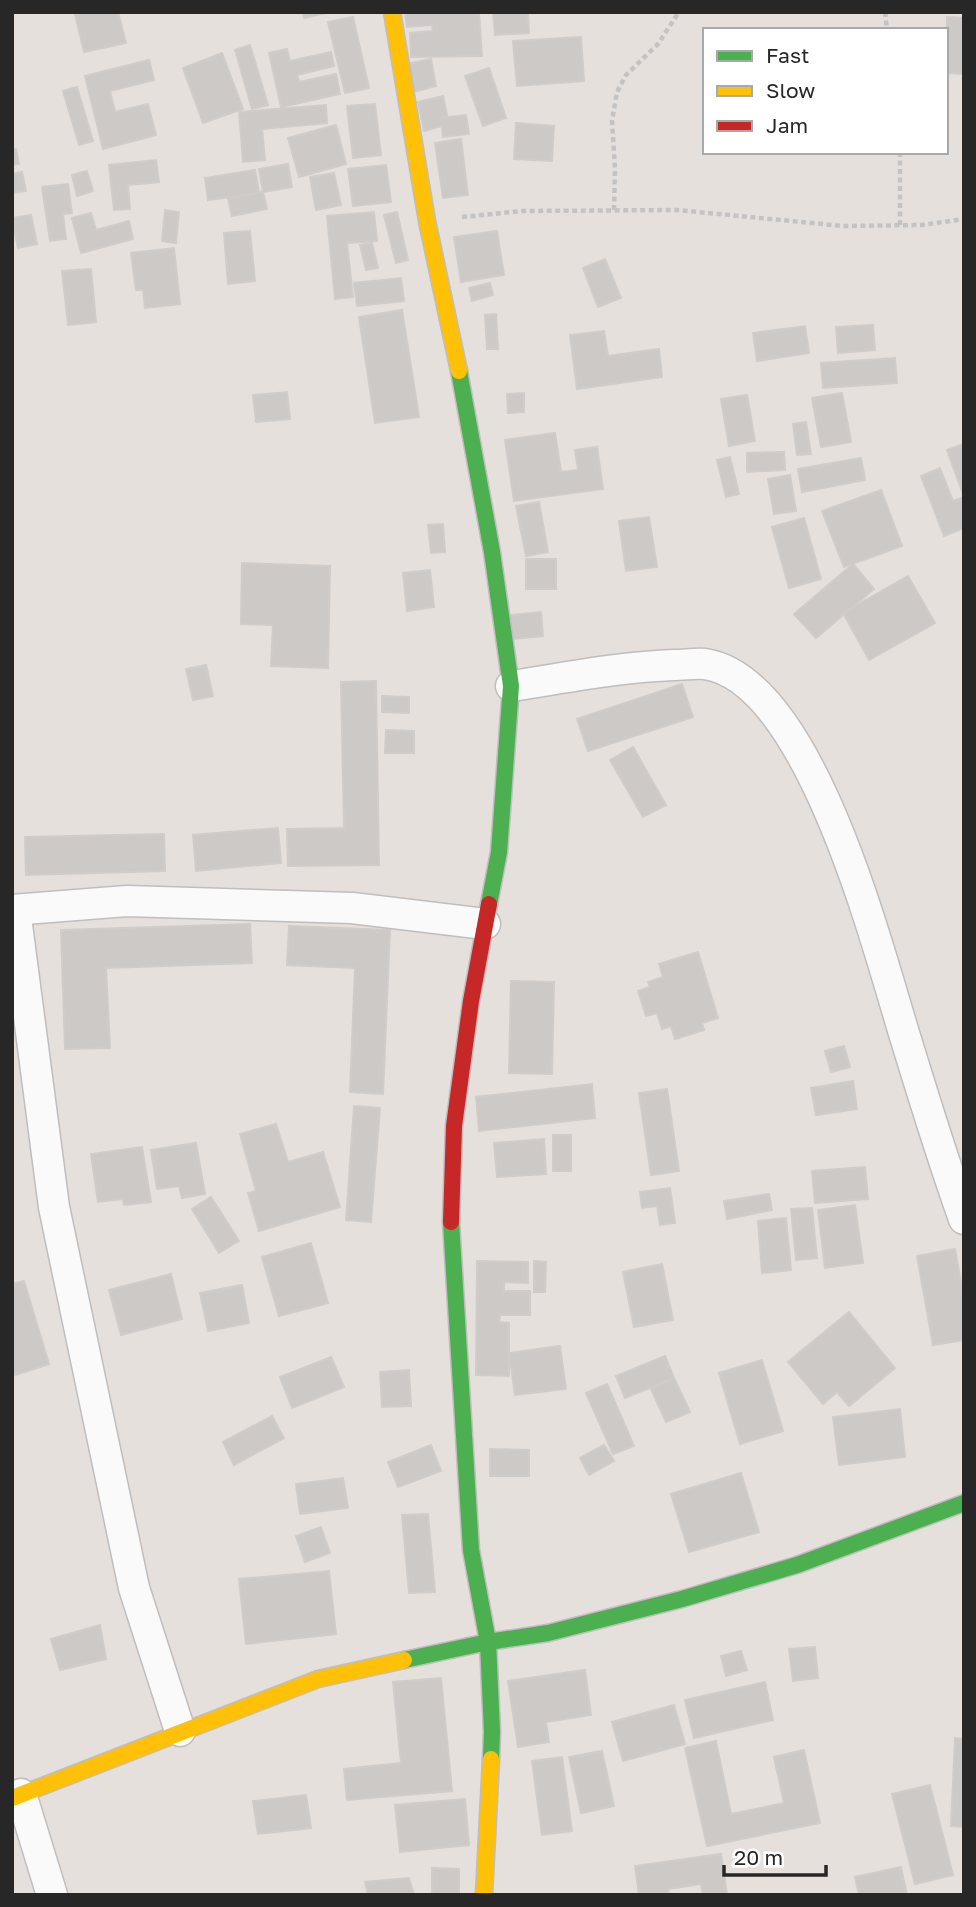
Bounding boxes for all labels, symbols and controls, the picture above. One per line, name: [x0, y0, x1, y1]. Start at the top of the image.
legend: [703, 28, 948, 154]
text: Fast: [766, 42, 809, 68]
text: Slow: [766, 77, 815, 103]
text: Jam: [766, 112, 808, 138]
scale bar: [724, 1834, 825, 1878]
text: 20 m: [734, 1844, 783, 1870]

